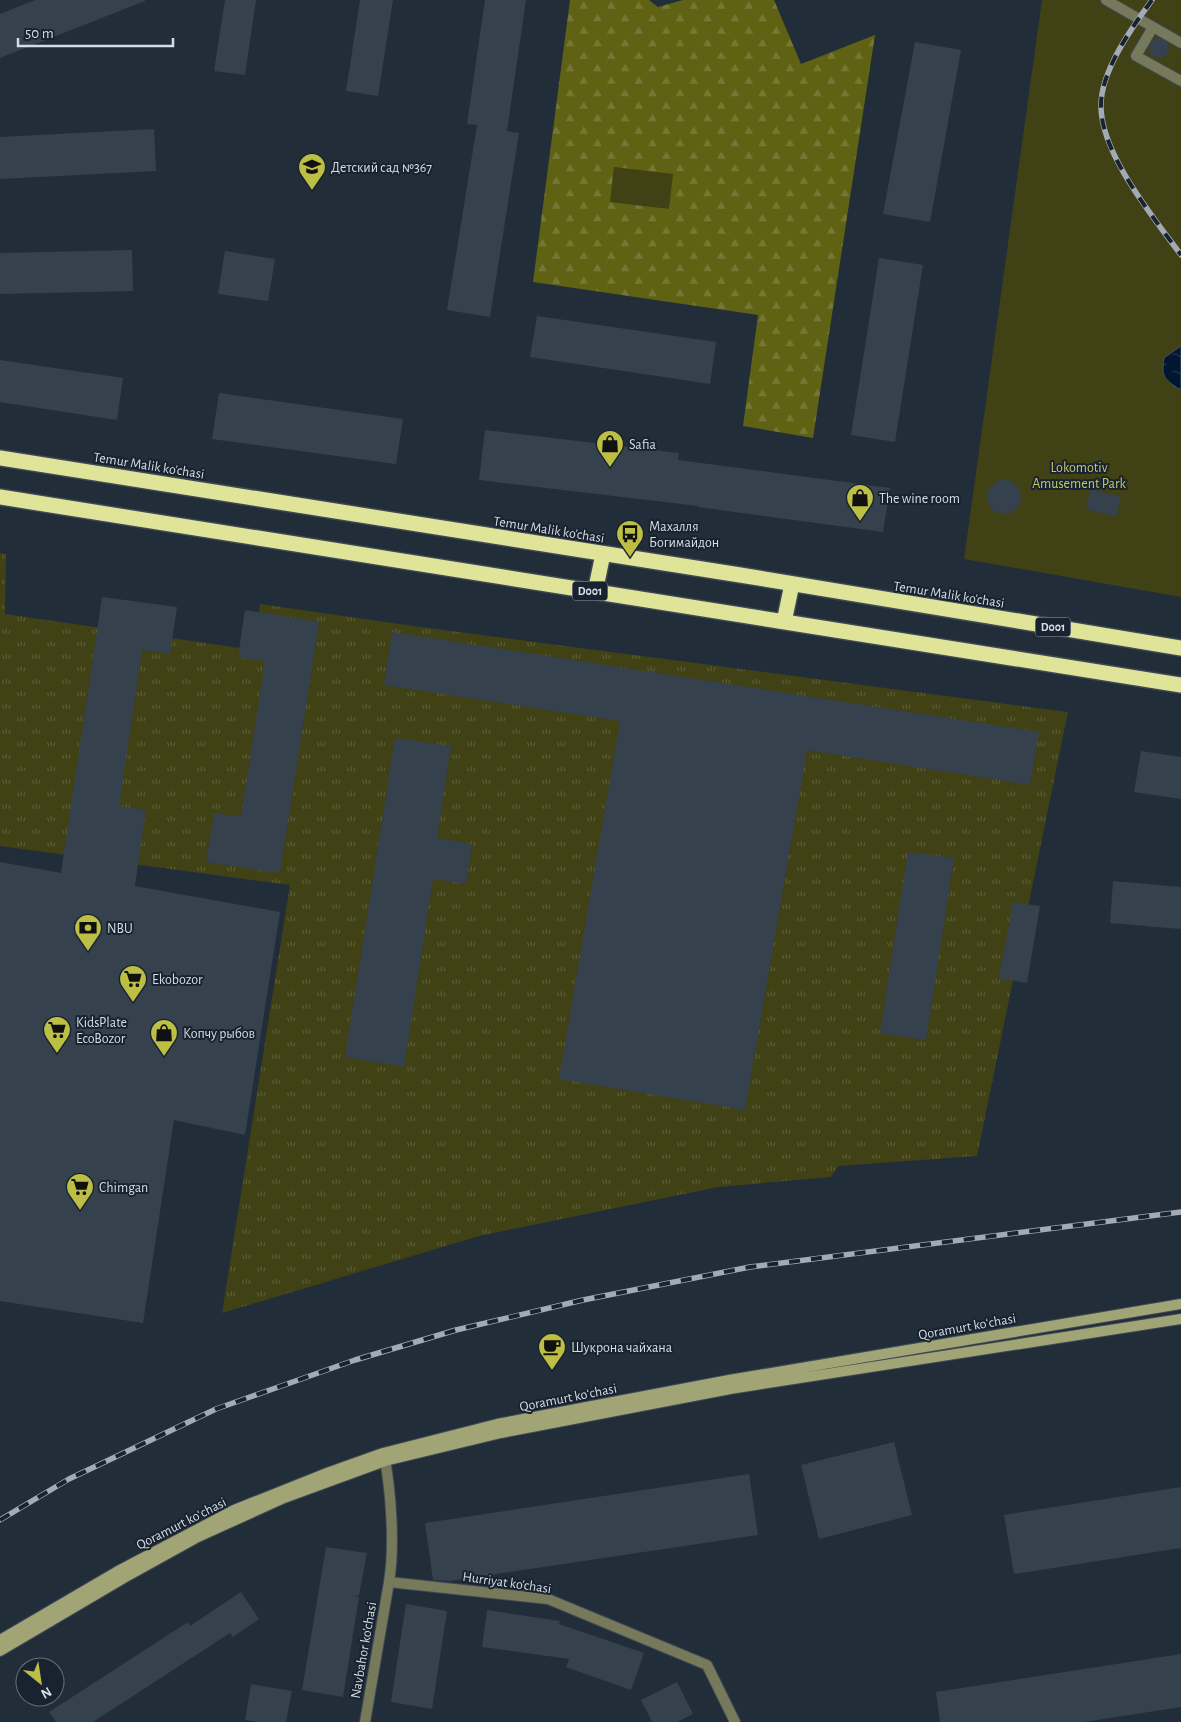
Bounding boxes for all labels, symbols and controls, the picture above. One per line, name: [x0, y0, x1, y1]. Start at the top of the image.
scale bar: [18, 15, 172, 47]
text: 50 m: [25, 26, 54, 41]
school or university icon: Детский сад №367: [297, 152, 327, 191]
place label: Детский сад №367: [331, 161, 432, 175]
shop icon: Safia: [595, 429, 625, 468]
place label: Safia: [629, 438, 656, 452]
street label: Temur Malik ko'chasi: [92, 450, 205, 482]
park label: Lokomotiv Amusement Park: [1032, 461, 1126, 491]
shop icon: The wine room: [845, 483, 875, 522]
place label: The wine room: [879, 492, 960, 506]
street label: Temur Malik ko'chasi: [492, 514, 605, 546]
bus stop icon: Махалля Богимайдон: [615, 519, 645, 558]
place label: Махалля Богимайдон: [649, 520, 719, 550]
street label: Temur Malik ko'chasi: [892, 579, 1005, 611]
road number: D001: [572, 582, 608, 600]
road number: D001: [1036, 618, 1070, 636]
bank icon: NBU: [73, 913, 103, 952]
place label: NBU: [107, 922, 133, 936]
supermarket icon: Ekobozor: [118, 964, 148, 1003]
place label: Ekobozor: [152, 973, 203, 987]
supermarket icon: KidsPlate EcoBozor: [42, 1015, 72, 1054]
place label: KidsPlate EcoBozor: [76, 1016, 127, 1046]
shop icon: Копчу рыбов: [149, 1018, 179, 1057]
place label: Копчу рыбов: [183, 1027, 255, 1041]
supermarket icon: Chimgan: [65, 1172, 95, 1211]
place label: Chimgan: [99, 1181, 148, 1195]
street label: Qoramurt koʻchasi: [917, 1311, 1017, 1342]
cafe icon: Шукрона чайхана: [537, 1332, 567, 1371]
place label: Шукрона чайхана: [571, 1341, 673, 1355]
street label: Qoramurt koʻchasi: [518, 1382, 618, 1414]
street label: Qoramurt koʻchasi: [134, 1495, 229, 1553]
street label: Hurriyat ko'chasi: [461, 1570, 552, 1596]
street label: Navbahor ko'chasi: [349, 1601, 379, 1700]
north arrow: [15, 1657, 65, 1707]
text: N: [38, 1684, 54, 1701]

